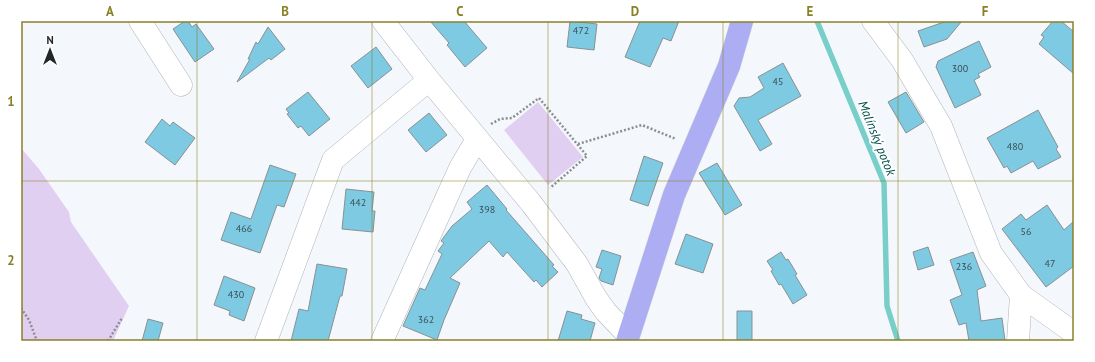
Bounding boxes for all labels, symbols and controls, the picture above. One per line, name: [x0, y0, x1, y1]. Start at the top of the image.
text: A: [106, 3, 114, 20]
text: B: [281, 3, 289, 20]
text: C: [456, 3, 464, 20]
text: D: [631, 3, 639, 20]
text: E: [807, 3, 814, 20]
text: F: [982, 3, 989, 20]
house number: 472: [573, 24, 589, 37]
north arrow: [30, 30, 70, 70]
text: N: [46, 33, 54, 47]
house number: 300: [952, 62, 969, 75]
house number: 45: [773, 75, 783, 88]
text: 1: [7, 93, 15, 110]
water label: Malínský potok: [854, 98, 900, 179]
house number: 480: [1007, 140, 1024, 153]
house number: 442: [350, 196, 366, 209]
house number: 398: [479, 203, 495, 216]
house number: 466: [236, 222, 252, 235]
house number: 56: [1021, 225, 1031, 238]
text: 2: [7, 252, 15, 269]
house number: 47: [1045, 257, 1055, 270]
house number: 236: [956, 260, 972, 273]
house number: 430: [228, 288, 245, 301]
house number: 362: [418, 313, 434, 326]

